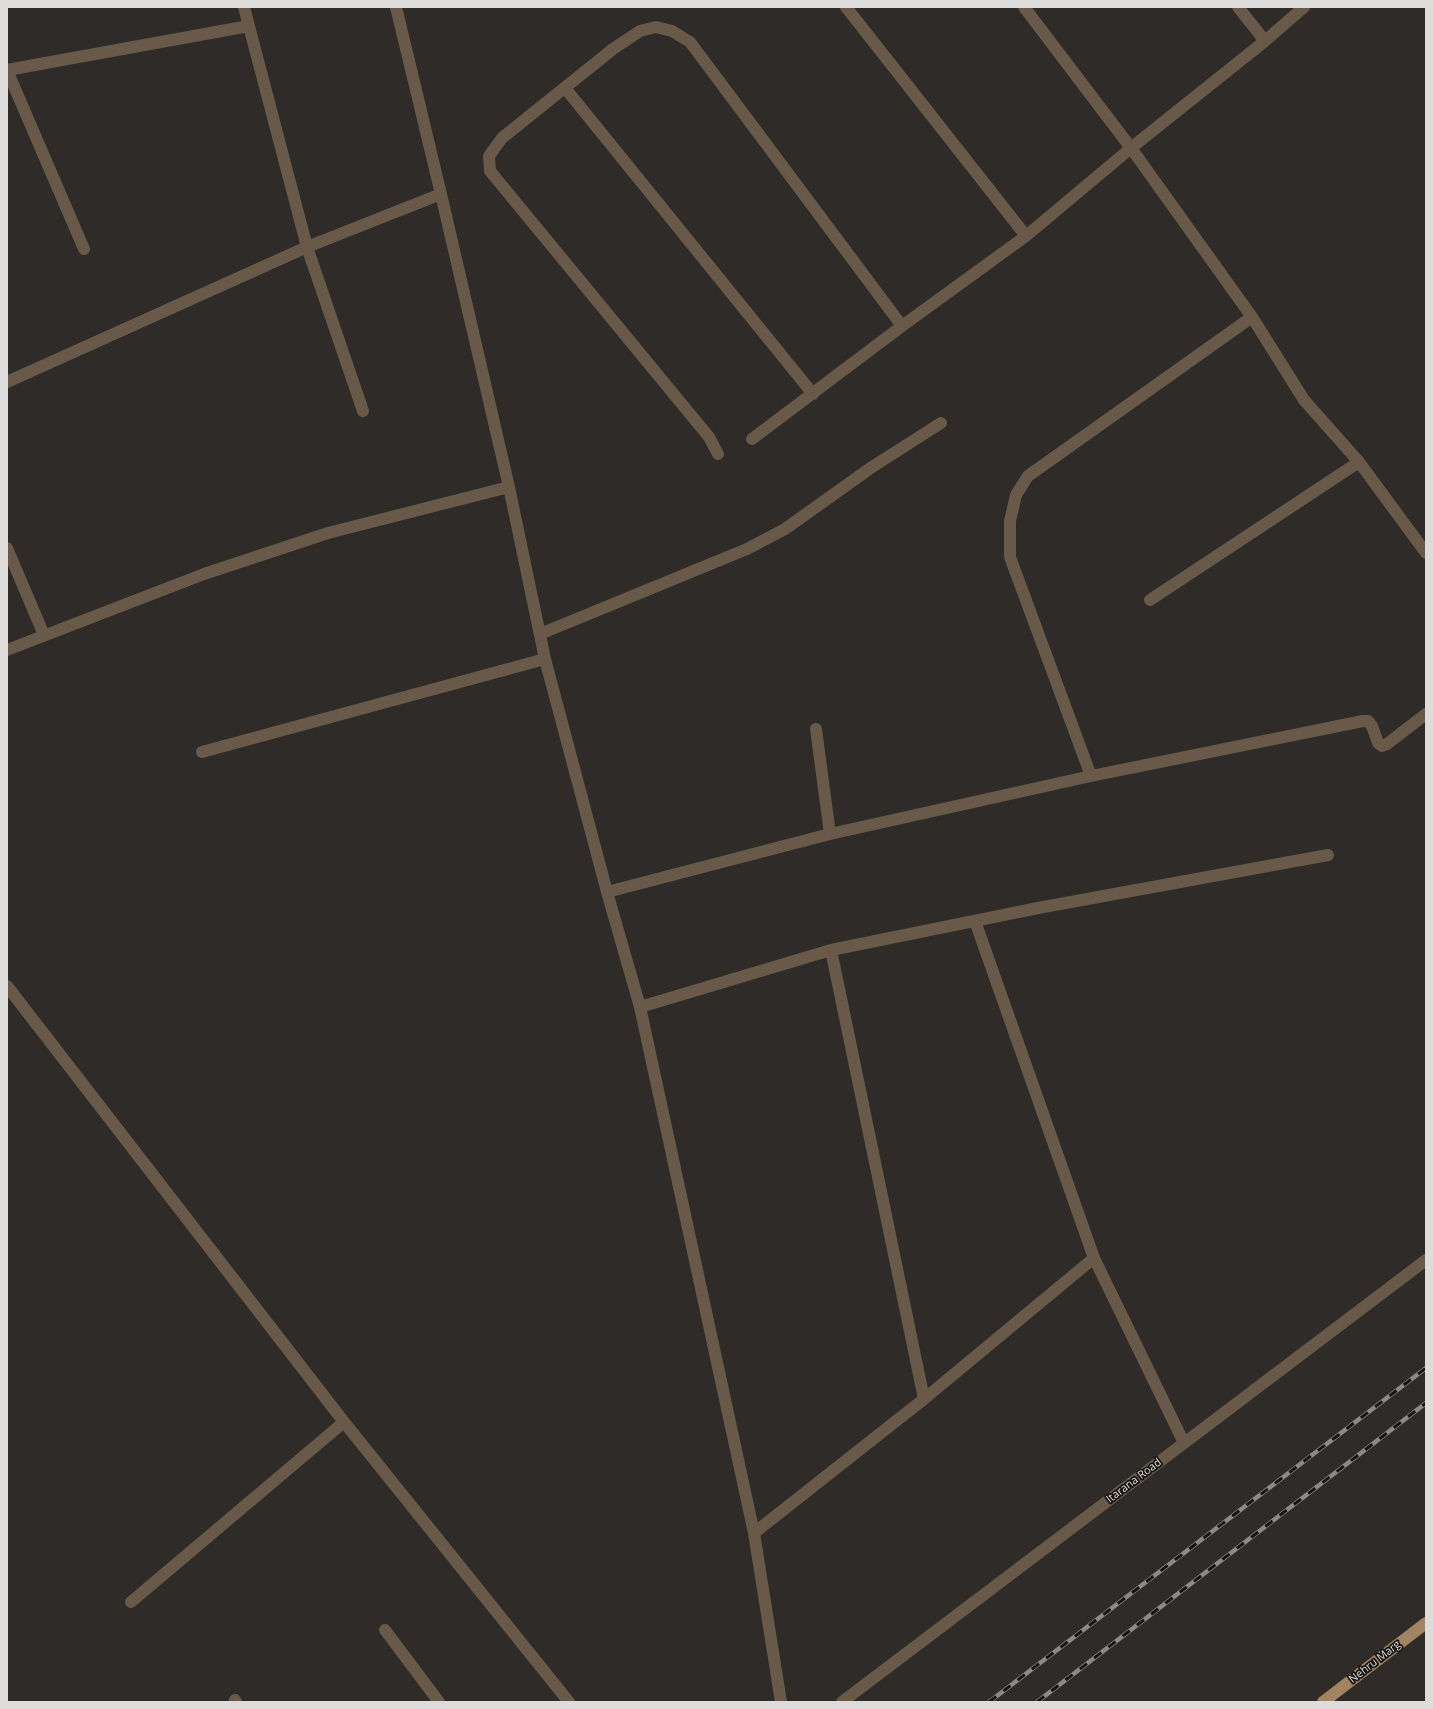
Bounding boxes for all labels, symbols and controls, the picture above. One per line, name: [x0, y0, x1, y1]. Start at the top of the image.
street label: Itarana Road: [1104, 1456, 1164, 1506]
street label: Nehru Marg: [1347, 1638, 1403, 1686]

